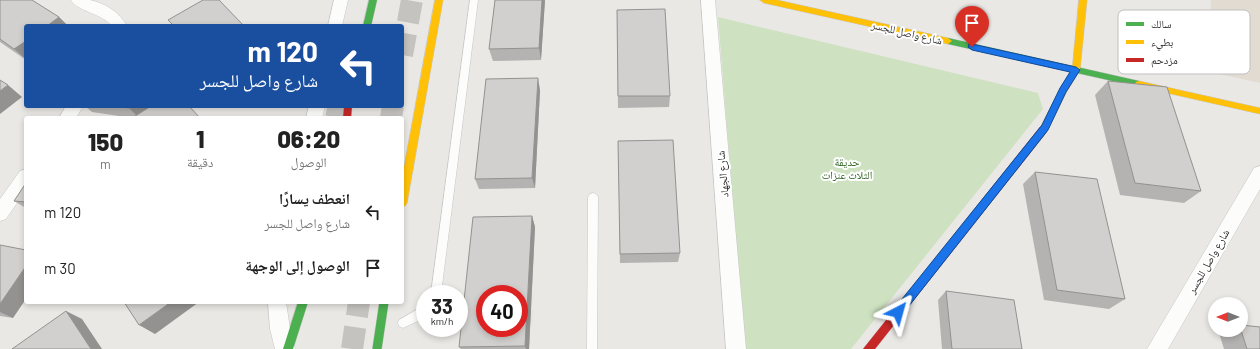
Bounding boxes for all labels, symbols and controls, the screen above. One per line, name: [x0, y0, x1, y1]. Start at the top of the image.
pin: [955, 6, 989, 47]
legend: [1118, 10, 1250, 74]
icon: arrive: [961, 12, 983, 34]
street label: شارع واصل للجسر: [869, 17, 944, 47]
text: سالك: [1151, 17, 1171, 30]
text: 120 m: [247, 34, 318, 68]
text: بطيء: [1151, 35, 1173, 51]
icon: left: [332, 40, 384, 92]
text: مزدحم: [1151, 53, 1178, 68]
text: شارع واصل للجسر: [200, 69, 318, 91]
text: 1: [196, 124, 204, 153]
text: 06:20: [277, 124, 340, 153]
text: 150: [88, 127, 123, 156]
street label: شارع الجهاد: [713, 150, 732, 198]
text: دقيقة: [187, 154, 213, 170]
text: الوصول: [291, 154, 327, 170]
park label: حديقة الثلاث عنزات: [822, 155, 872, 181]
text: m: [100, 156, 111, 172]
text: انعطف يسارًا: [279, 189, 350, 207]
icon: left: [362, 201, 384, 223]
text: 120 m: [44, 203, 81, 221]
text: شارع واصل للجسر: [265, 215, 350, 231]
street label: شارع واصل للجسر: [1184, 226, 1233, 297]
text: الوصول إلى الوجهة: [245, 256, 350, 274]
icon: arrive: [362, 257, 384, 279]
text: 30 m: [44, 259, 76, 277]
speed limit sign: 40: [476, 285, 528, 337]
position arrow: [877, 291, 919, 333]
text: 33: [431, 294, 453, 318]
north arrow: [1208, 297, 1248, 337]
map controls: [1208, 297, 1248, 337]
text: km/h: [431, 315, 453, 327]

